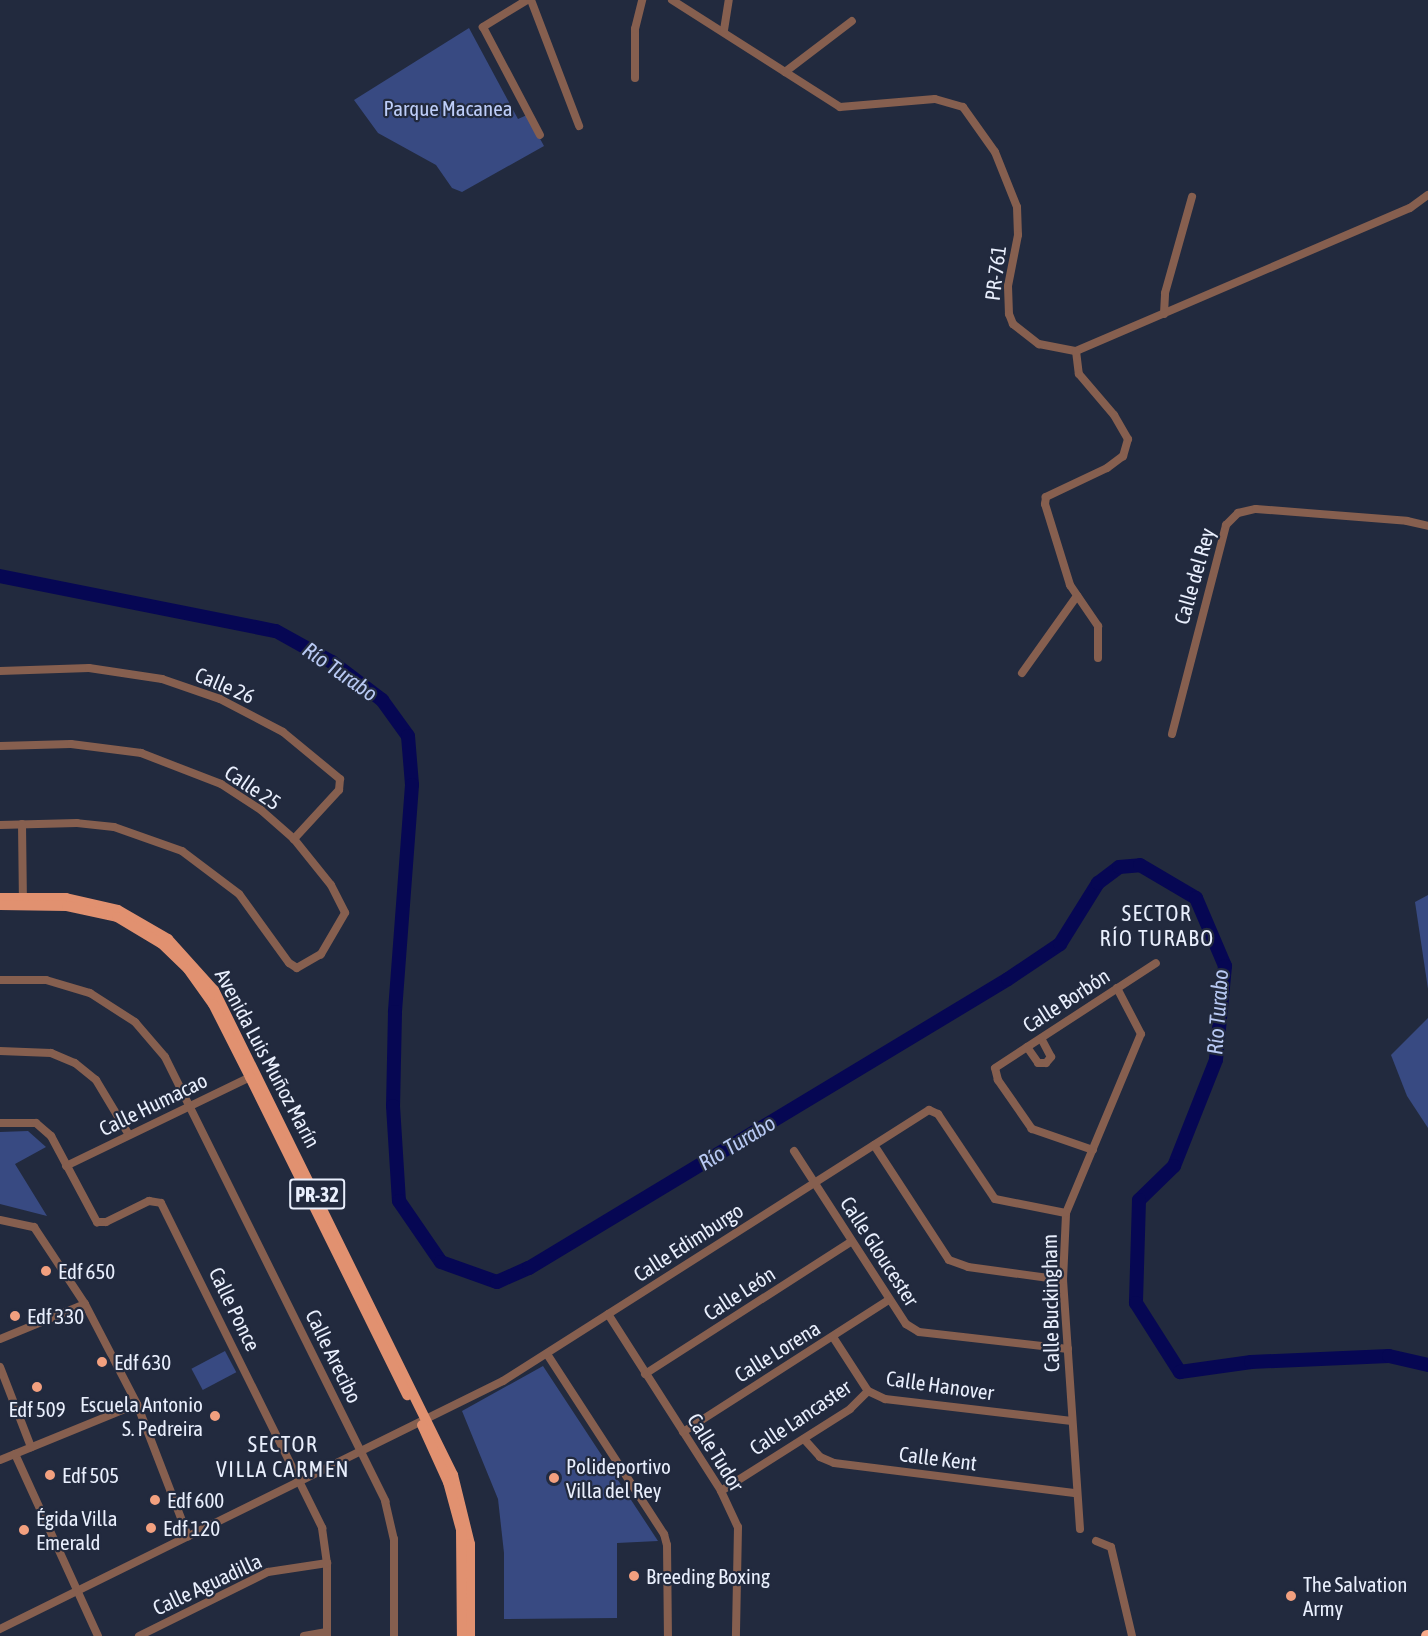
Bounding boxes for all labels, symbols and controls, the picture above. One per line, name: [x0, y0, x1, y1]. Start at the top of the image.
park label: Parque Macanea: [383, 95, 513, 121]
street label: PR-761: [979, 244, 1011, 302]
street label: Calle del Rey: [1168, 525, 1220, 627]
water label: Río Turabo: [297, 637, 383, 707]
street label: Calle 26: [191, 661, 259, 709]
street label: Calle 25: [220, 759, 286, 815]
district label: SECTOR RÍO TURABO: [1099, 900, 1215, 951]
street label: Calle Borbón: [1018, 963, 1114, 1037]
street label: Avenida Luis Muñoz Marín: [210, 964, 326, 1152]
water label: Río Turabo: [1202, 968, 1234, 1056]
street label: Calle Humacao: [95, 1067, 211, 1141]
water label: Río Turabo: [694, 1110, 780, 1176]
road number: PR-32: [288, 1177, 346, 1211]
street label: Calle Gloucester: [835, 1192, 925, 1310]
street label: Calle Edimburgo: [628, 1197, 748, 1287]
street label: Calle Buckingham: [1036, 1234, 1064, 1372]
place label: Edf 650: [58, 1258, 115, 1284]
street label: Calle León: [699, 1261, 779, 1325]
street label: Calle Ponce: [204, 1263, 266, 1355]
marker: Edf 650: [39, 1264, 53, 1278]
place label: Edf 330: [27, 1303, 84, 1329]
street label: Calle Arecibo: [301, 1305, 367, 1407]
marker: Edf 330: [8, 1309, 22, 1323]
street label: Calle Lorena: [730, 1315, 824, 1387]
place label: Edf 630: [114, 1349, 171, 1375]
marker: Edf 630: [95, 1355, 109, 1369]
street label: Calle Hanover: [885, 1365, 995, 1405]
street label: Calle Lancaster: [744, 1374, 856, 1460]
marker: Edf 509: [30, 1380, 44, 1394]
place label: Escuela Antonio S. Pedreira: [80, 1391, 203, 1441]
place label: Edf 509: [8, 1396, 66, 1422]
street label: Calle Tudor: [682, 1408, 750, 1496]
marker: Escuela Antonio S. Pedreira: [208, 1409, 222, 1423]
district label: SECTOR VILLA CARMEN: [216, 1431, 350, 1482]
street label: Calle Kent: [898, 1441, 978, 1475]
place label: Polideportivo Villa del Rey: [566, 1453, 671, 1503]
place label: Edf 505: [62, 1462, 119, 1488]
marker: Edf 505: [43, 1468, 57, 1482]
marker: Polideportivo Villa del Rey: [547, 1471, 561, 1485]
place label: Edf 600: [167, 1487, 224, 1513]
marker: Edf 600: [148, 1493, 162, 1507]
place label: Égida Villa Emerald: [36, 1505, 117, 1555]
place label: Edf 120: [163, 1515, 220, 1541]
marker: Edf 120: [144, 1521, 158, 1535]
marker: Égida Villa Emerald: [17, 1523, 31, 1537]
street label: Calle Aguadilla: [148, 1548, 266, 1620]
place label: Breeding Boxing: [646, 1563, 770, 1589]
marker: Breeding Boxing: [627, 1569, 641, 1583]
place label: The Salvation Army: [1303, 1571, 1407, 1621]
marker: The Salvation Army: [1284, 1589, 1298, 1603]

